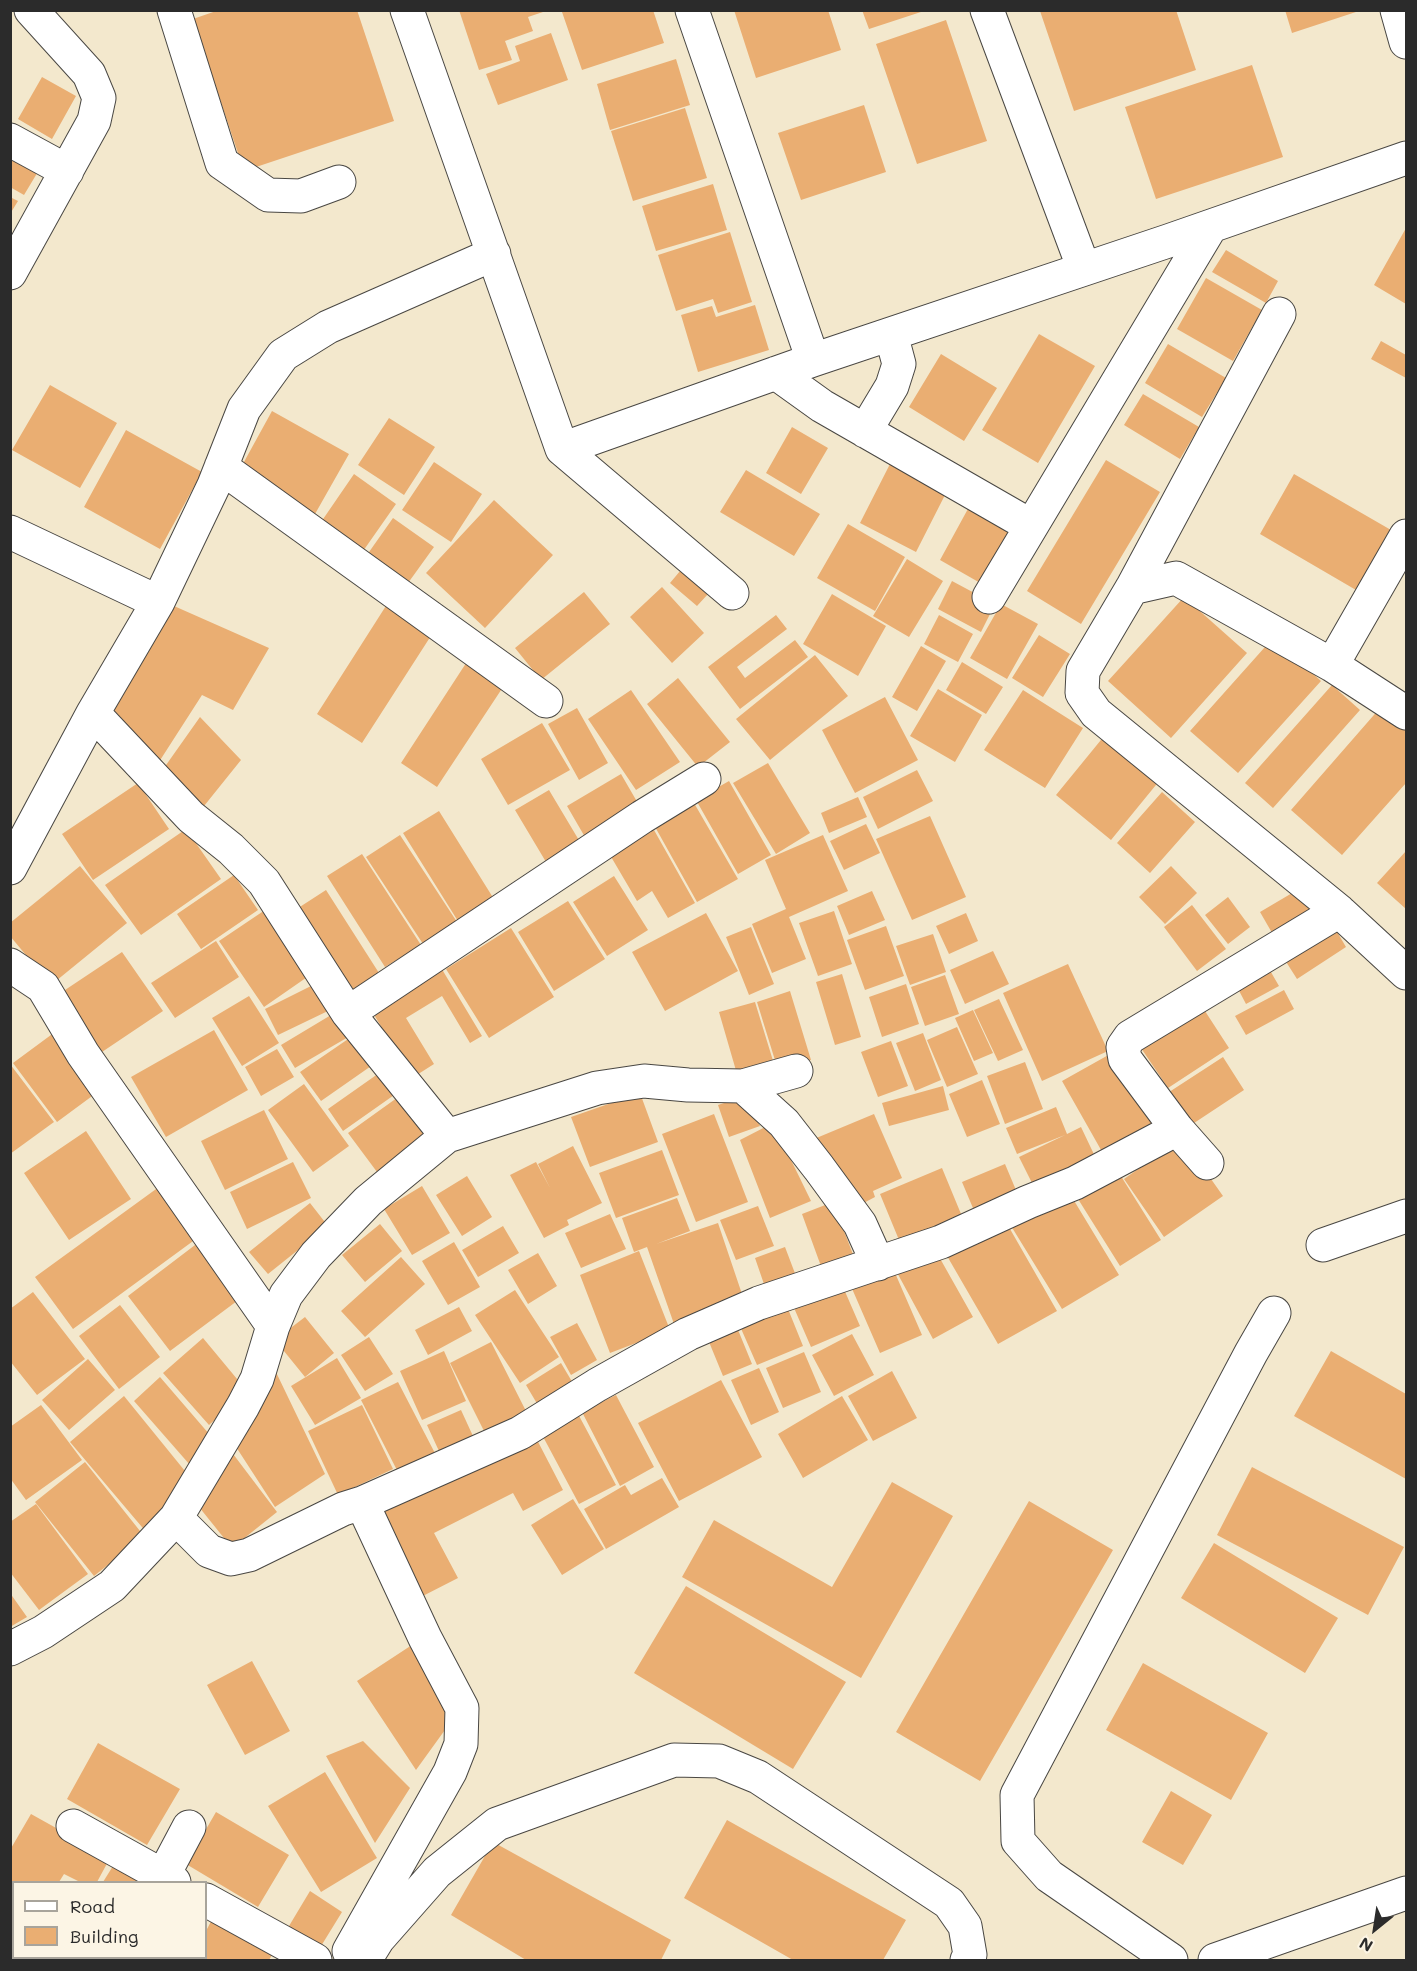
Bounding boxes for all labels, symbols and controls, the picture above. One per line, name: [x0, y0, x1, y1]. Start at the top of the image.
legend: [12, 1881, 207, 1959]
text: Road: [70, 1894, 115, 1918]
north arrow: [1345, 1899, 1405, 1959]
text: Building: [70, 1924, 138, 1948]
text: N: [1355, 1933, 1376, 1957]

